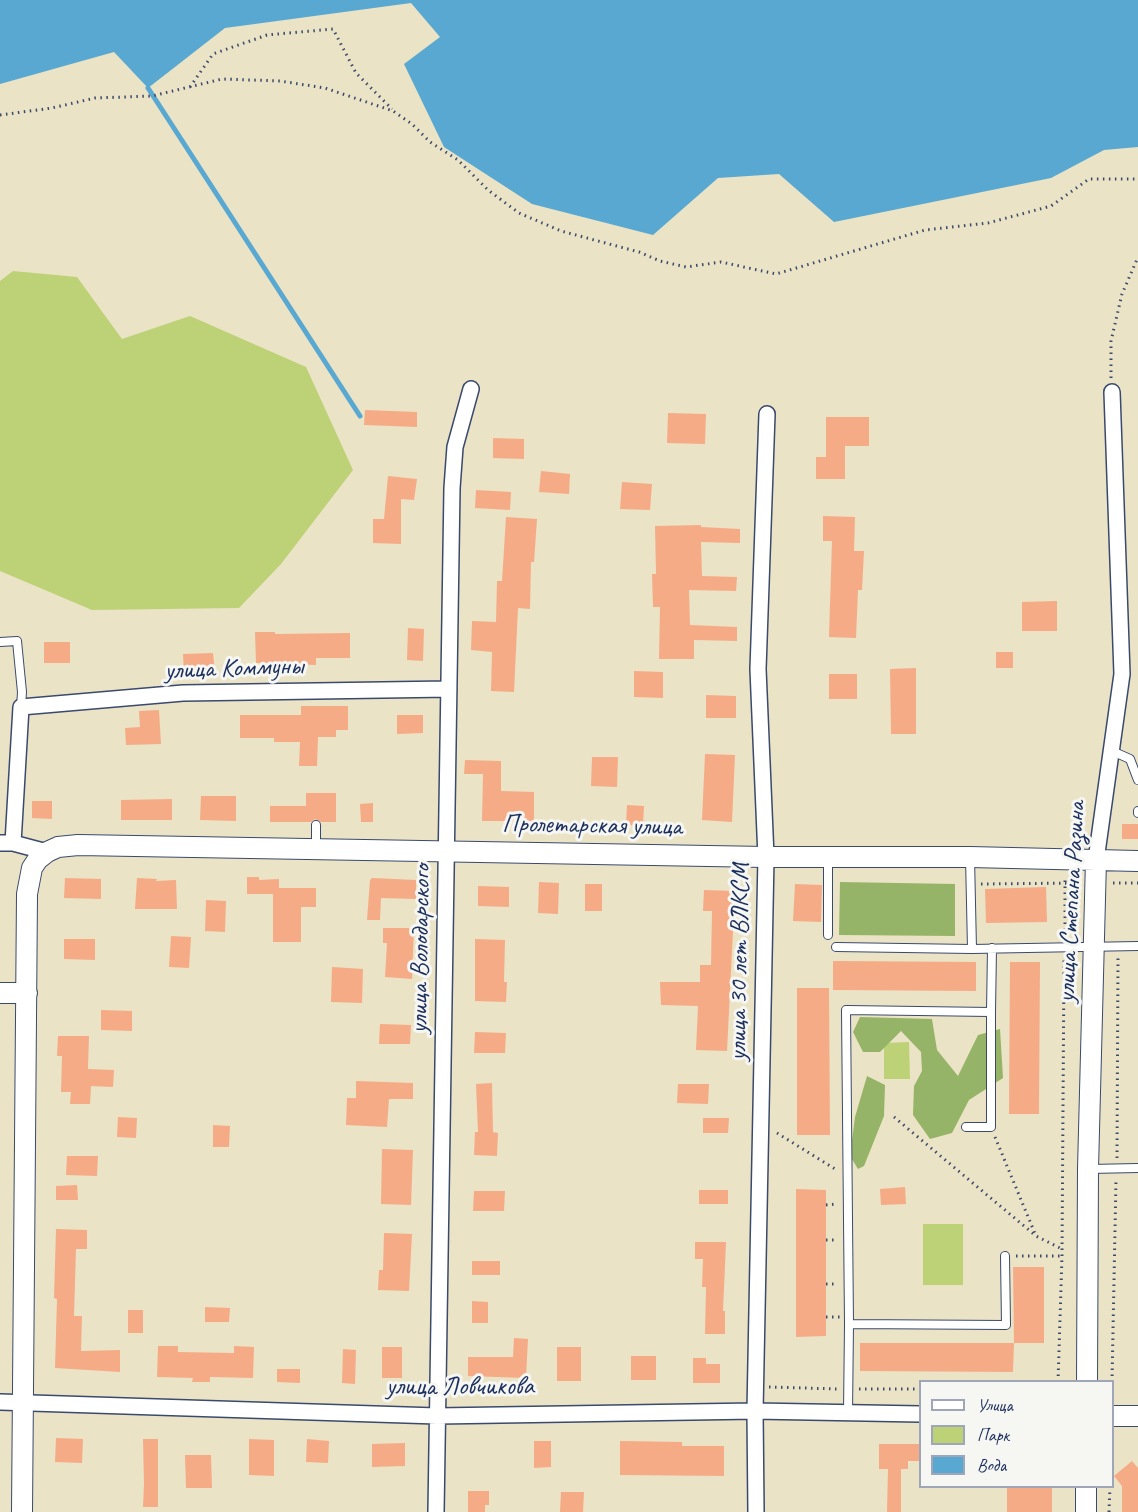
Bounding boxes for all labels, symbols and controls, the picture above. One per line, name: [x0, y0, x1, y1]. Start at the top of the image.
street label: улица Коммуны: [164, 651, 304, 687]
street label: улица Степана Разина: [1051, 801, 1093, 1003]
street label: Пролетарская улица: [502, 809, 682, 843]
street label: улица 30 лет ВЛКСМ: [723, 863, 757, 1061]
street label: улица Володарского: [404, 864, 438, 1034]
street label: улица Ловчикова: [386, 1371, 534, 1403]
legend: [919, 1380, 1114, 1488]
text: Улица: [977, 1394, 1013, 1416]
text: Парк: [977, 1424, 1009, 1446]
text: Вода: [977, 1454, 1006, 1476]

